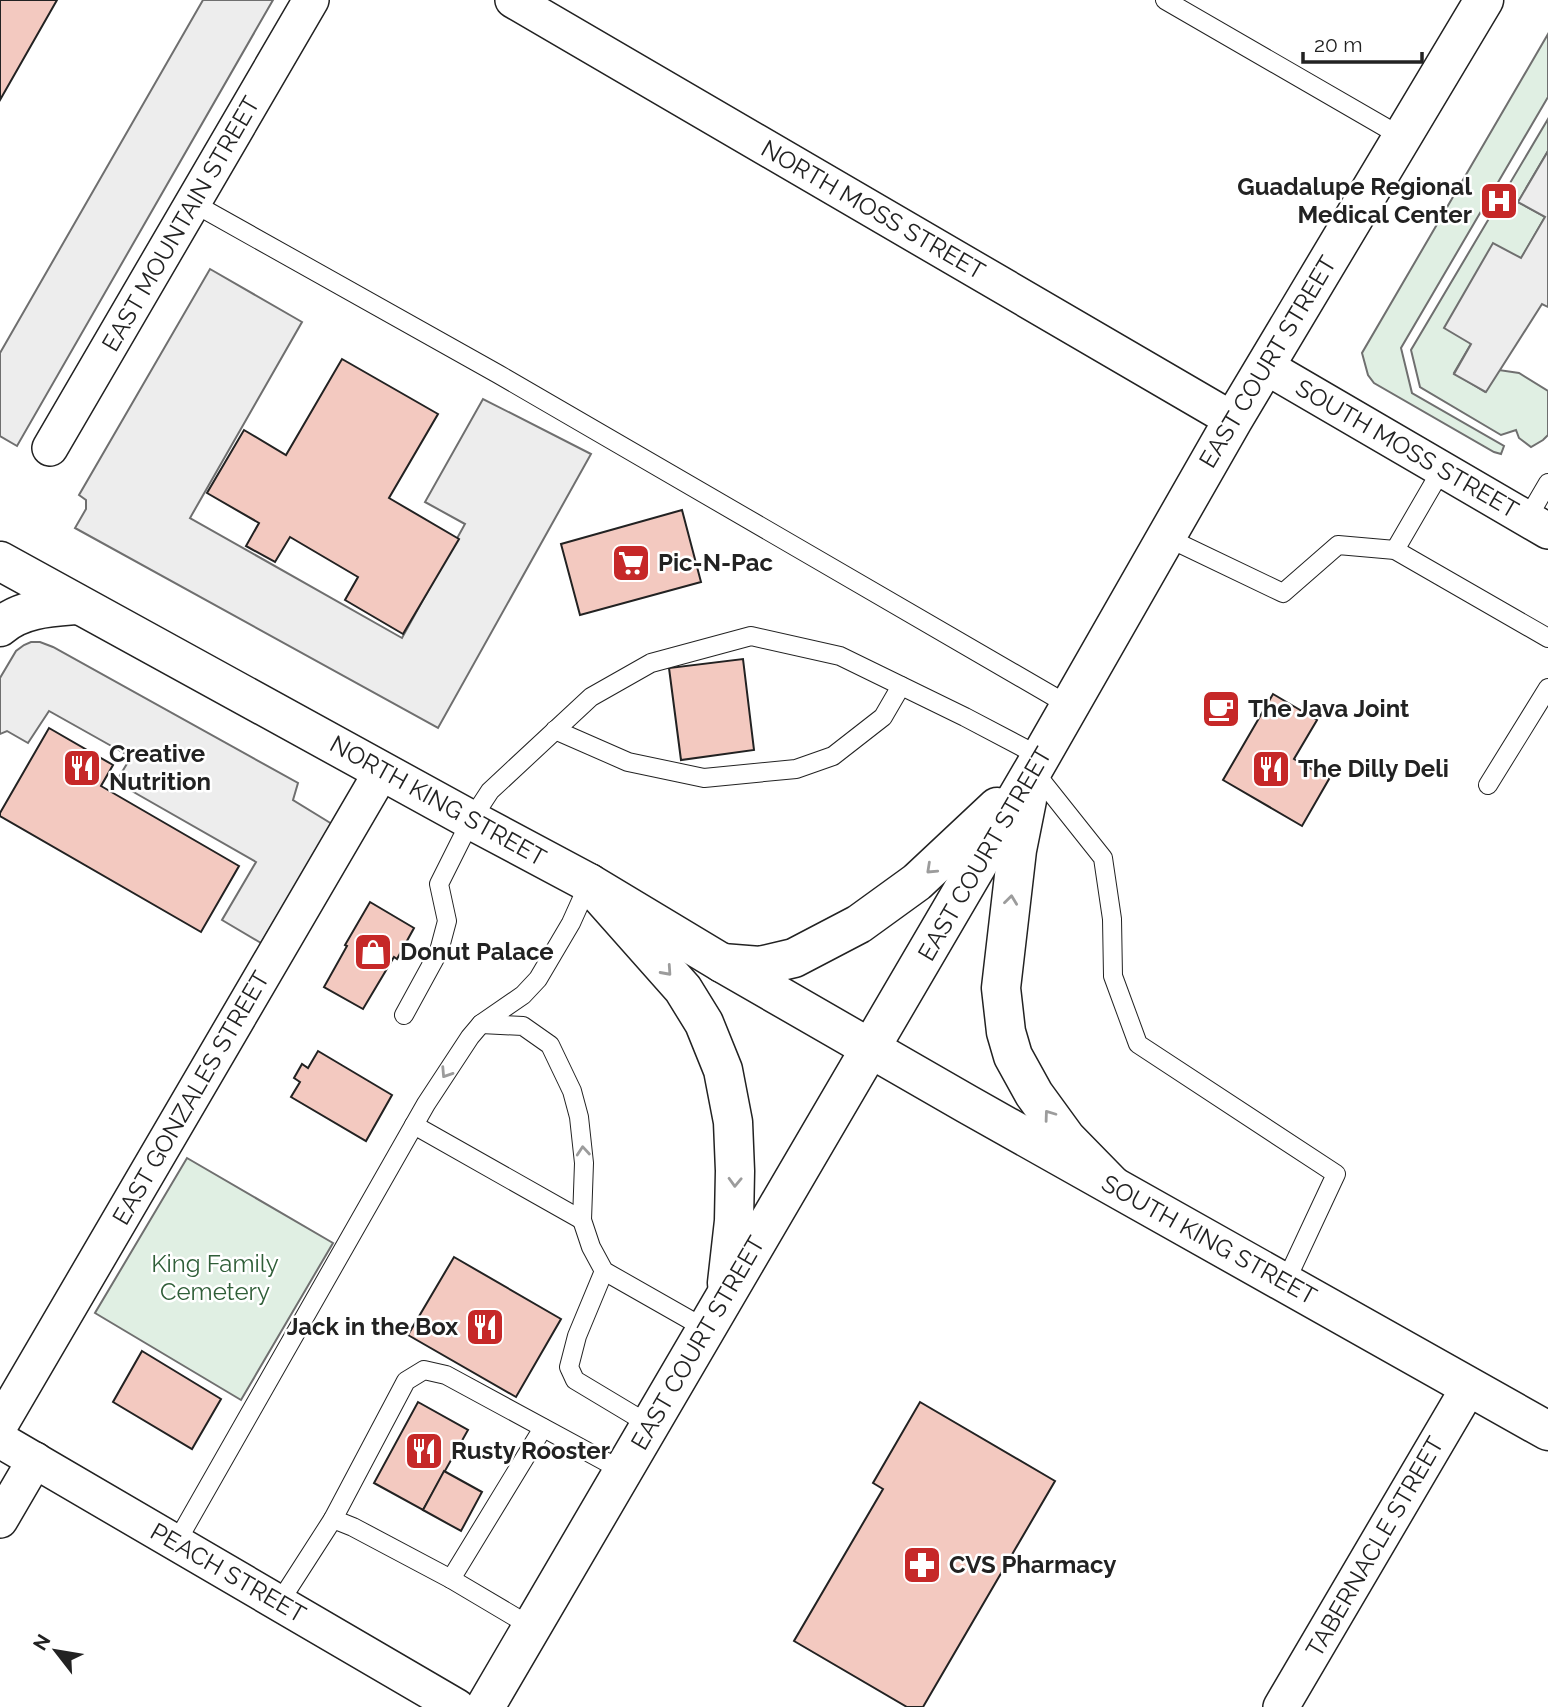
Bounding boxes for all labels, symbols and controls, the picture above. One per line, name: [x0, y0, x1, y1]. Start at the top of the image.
scale bar: [1303, 21, 1422, 65]
text: 20 m: [1314, 32, 1362, 57]
street label: EAST MOUNTAIN STREET: [96, 91, 266, 356]
street label: NORTH MOSS STREET: [756, 134, 991, 286]
place label: Guadalupe Regional Medical Center: [1237, 172, 1472, 229]
hospital icon: Guadalupe Regional Medical Center: [1478, 180, 1520, 222]
street label: EAST COURT STREET: [1193, 250, 1342, 473]
street label: SOUTH MOSS STREET: [1291, 373, 1524, 524]
supermarket icon: Pic-N-Pac: [610, 542, 652, 584]
place label: Pic-N-Pac: [658, 548, 774, 577]
cafe icon: The Java Joint: [1200, 688, 1242, 730]
place label: The Java Joint: [1248, 694, 1409, 723]
street label: NORTH KING STREET: [325, 729, 552, 872]
place label: Creative Nutrition: [109, 739, 211, 796]
street label: EAST COURT STREET: [912, 741, 1058, 966]
restaurant icon: Creative Nutrition: [61, 747, 103, 789]
restaurant icon: The Dilly Deli: [1250, 748, 1292, 790]
place label: The Dilly Deli: [1298, 754, 1449, 783]
one-way arrow: [926, 860, 939, 873]
one-way arrow: [1004, 894, 1019, 906]
shop icon: Donut Palace: [352, 931, 394, 973]
place label: Donut Palace: [400, 937, 554, 966]
one-way arrow: [659, 963, 671, 976]
street label: EAST GONZALES STREET: [106, 965, 275, 1230]
one-way arrow: [441, 1066, 454, 1079]
one-way arrow: [1045, 1110, 1057, 1123]
one-way arrow: [575, 1146, 590, 1157]
street label: SOUTH KING STREET: [1097, 1168, 1322, 1311]
one-way arrow: [727, 1177, 743, 1188]
street label: EAST COURT STREET: [625, 1230, 771, 1455]
park label: King Family Cemetery: [151, 1249, 279, 1306]
restaurant icon: Jack in the Box: [464, 1306, 506, 1348]
place label: Jack in the Box: [287, 1312, 458, 1341]
restaurant icon: Rusty Rooster: [403, 1430, 445, 1472]
street label: TABERNACLE STREET: [1300, 1431, 1450, 1662]
place label: Rusty Rooster: [451, 1436, 610, 1465]
street label: PEACH STREET: [146, 1516, 311, 1629]
pharmacy icon: CVS Pharmacy: [901, 1544, 943, 1586]
place label: CVS Pharmacy: [949, 1550, 1117, 1579]
north arrow: [21, 1616, 91, 1686]
text: N: [28, 1630, 55, 1654]

